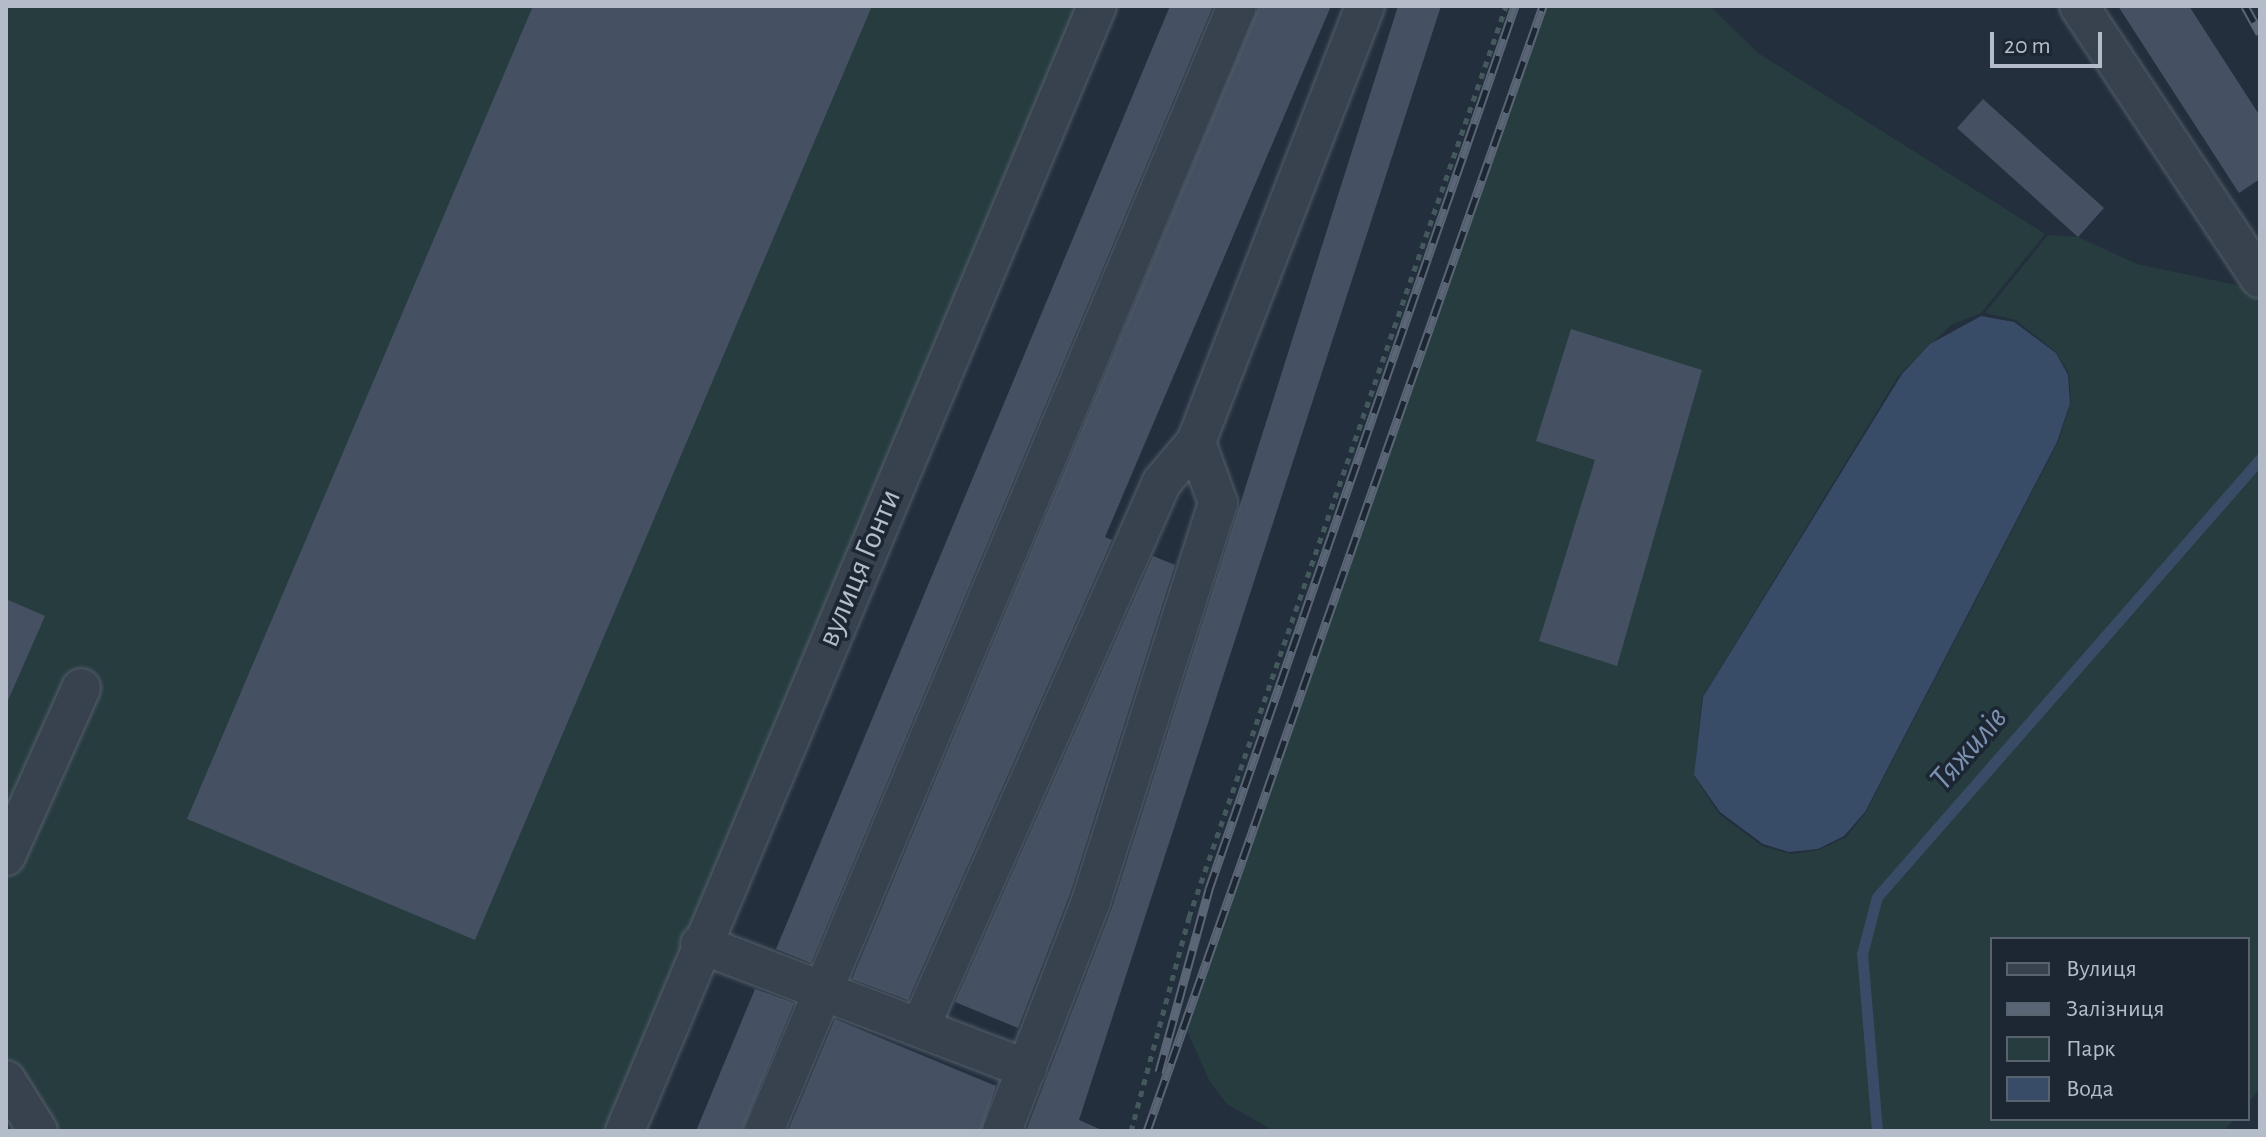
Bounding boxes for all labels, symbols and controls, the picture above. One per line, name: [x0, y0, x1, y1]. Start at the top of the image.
scale bar: [1994, 16, 2106, 66]
text: 20 m: [2004, 34, 2051, 58]
street label: вулиця Гонти: [809, 483, 909, 653]
water label: Тяжилів: [1921, 699, 2017, 799]
legend: [1990, 937, 2250, 1121]
text: Вулиця: [2066, 957, 2137, 981]
text: Залізниця: [2066, 997, 2164, 1021]
text: Парк: [2066, 1037, 2115, 1061]
text: Вода: [2066, 1077, 2114, 1101]

